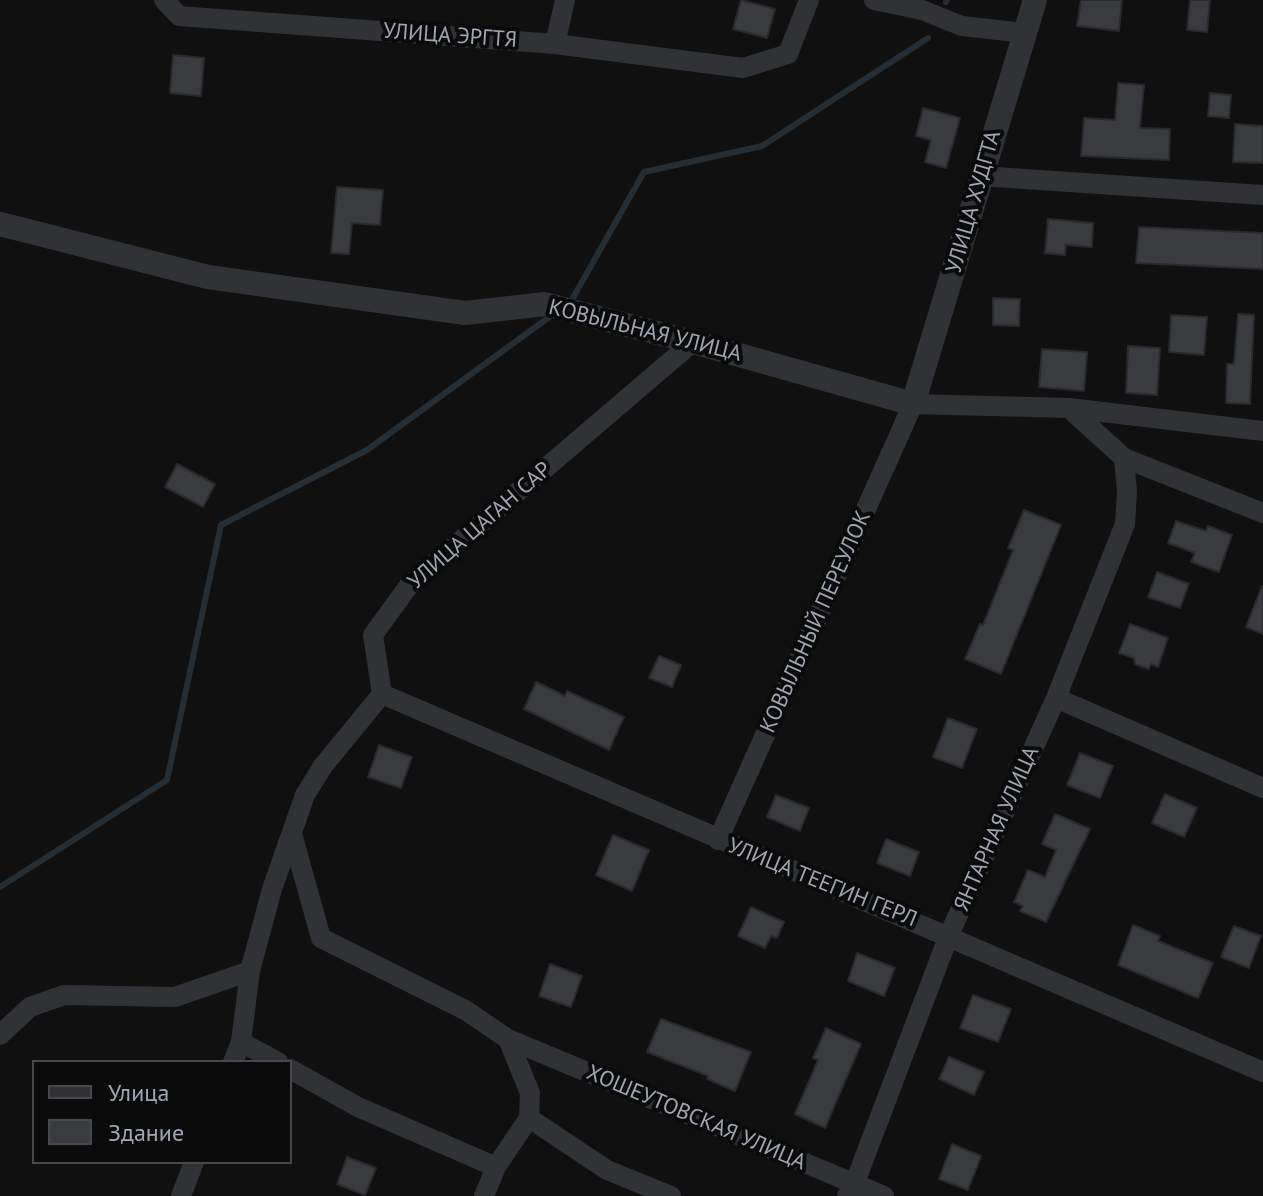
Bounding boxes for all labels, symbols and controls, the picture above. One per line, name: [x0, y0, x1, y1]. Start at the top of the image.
street label: УЛИЦА ЭРГТЯ: [382, 18, 518, 54]
street label: УЛИЦА ХУДГТА: [941, 128, 1007, 276]
street label: КОВЫЛЬНАЯ УЛИЦА: [546, 294, 744, 368]
street label: УЛИЦА ЦАГАН САР: [403, 457, 557, 595]
street label: КОВЫЛЬНЫЙ ПЕРЕУЛОК: [755, 507, 877, 737]
street label: ЯНТАРНАЯ УЛИЦА: [949, 743, 1045, 915]
street label: УЛИЦА ТЕЕГИН ГЕРЛ: [724, 833, 920, 933]
legend: [32, 1060, 292, 1164]
street label: ХОШЕУТОВСКАЯ УЛИЦА: [582, 1060, 810, 1176]
text: Улица: [108, 1077, 169, 1108]
text: Здание: [108, 1117, 184, 1148]

